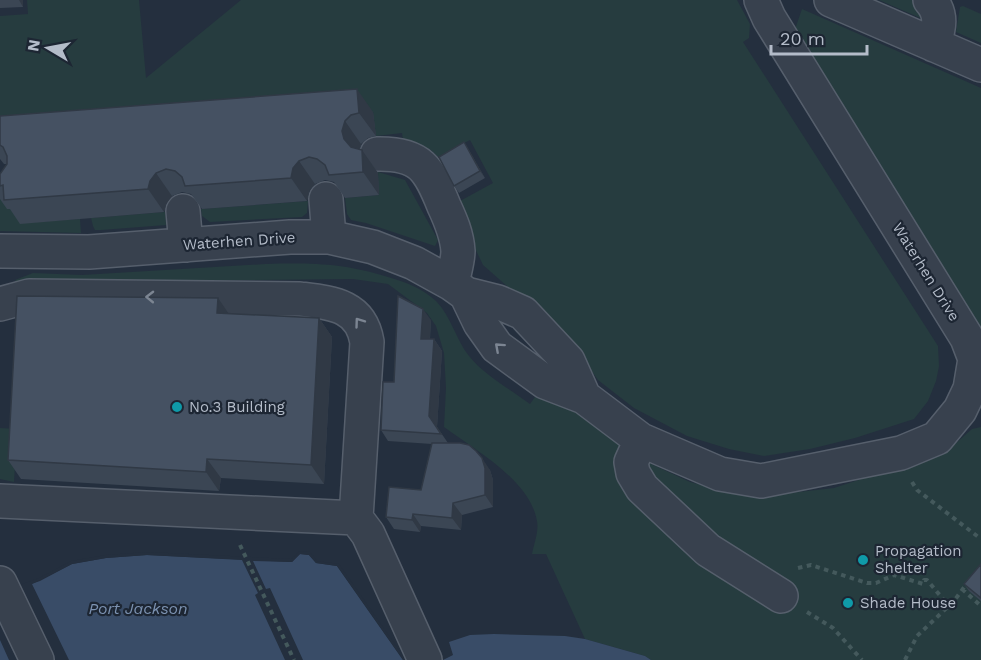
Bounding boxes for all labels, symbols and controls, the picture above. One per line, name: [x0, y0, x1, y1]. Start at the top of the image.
north arrow: [18, 18, 78, 78]
scale bar: [771, 18, 867, 56]
text: 20 m: [780, 28, 825, 49]
text: N: [23, 38, 44, 53]
street label: Waterhen Drive: [889, 219, 963, 325]
street label: Waterhen Drive: [182, 228, 296, 254]
one-way arrow: [145, 291, 154, 303]
one-way arrow: [355, 317, 366, 328]
one-way arrow: [495, 343, 505, 354]
place label: No.3 Building: [189, 398, 285, 416]
marker: No.3 Building: [170, 400, 184, 414]
place label: Propagation Shelter: [875, 542, 962, 577]
marker: Propagation Shelter: [856, 553, 870, 567]
place label: Shade House: [860, 594, 956, 612]
marker: Shade House: [841, 596, 855, 610]
water label: Port Jackson: [88, 599, 188, 618]

